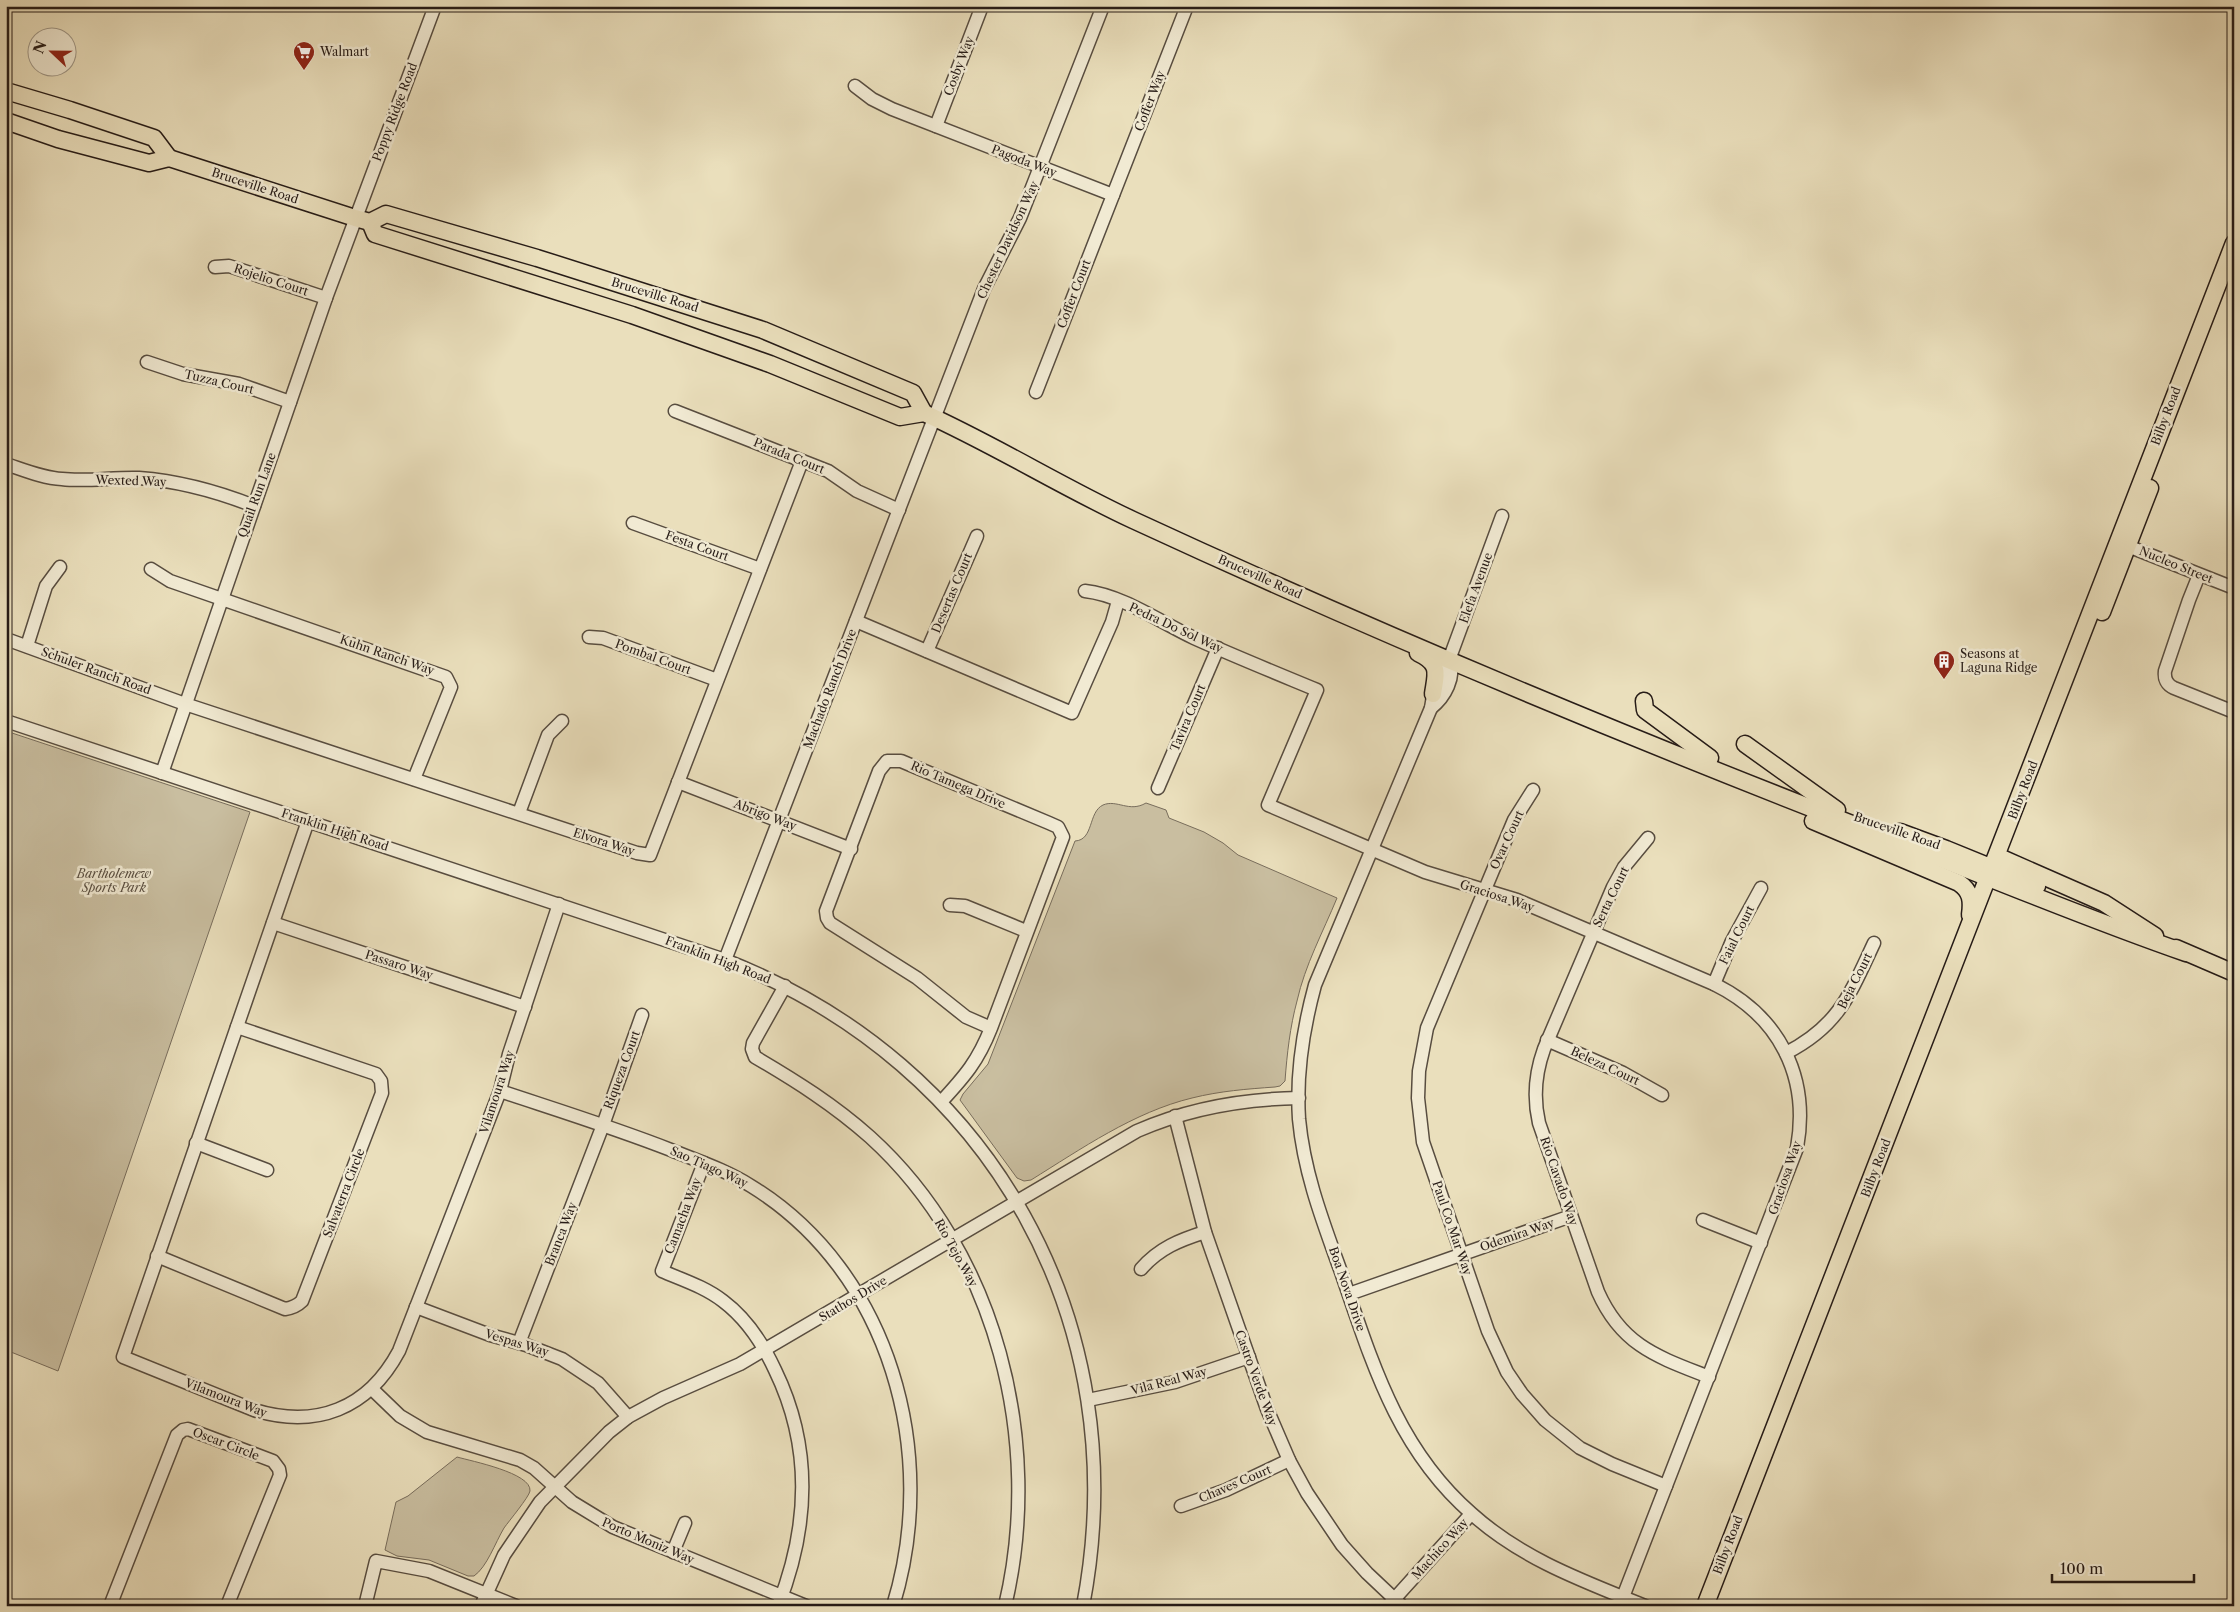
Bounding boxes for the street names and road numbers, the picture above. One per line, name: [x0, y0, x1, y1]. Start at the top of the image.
street label: Cosby Way: [940, 34, 977, 98]
street label: Poppy Ridge Road: [369, 60, 421, 163]
street label: Coffer Way: [1131, 68, 1168, 133]
street label: Pagoda Way: [989, 141, 1059, 180]
street label: Bruceville Road: [210, 164, 301, 207]
street label: Chester Davidson Way: [974, 178, 1042, 301]
street label: Coffer Court: [1054, 256, 1094, 330]
street label: Rojelio Court: [232, 260, 311, 299]
street label: Bruceville Road: [610, 274, 701, 315]
street label: Tuzza Court: [183, 366, 256, 397]
street label: Bilby Road: [2147, 384, 2184, 447]
street label: Parada Court: [751, 434, 828, 477]
street label: Quail Run Lane: [234, 450, 279, 539]
street label: Wexted Way: [94, 472, 167, 489]
street label: Festa Court: [664, 527, 731, 564]
street label: Nucleo Street: [2137, 543, 2216, 586]
street label: Desertas Court: [928, 550, 975, 635]
street label: Elefa Avenue: [1456, 550, 1495, 625]
street label: Bruceville Road: [1216, 551, 1305, 602]
street label: Pedra Do Sol Way: [1127, 599, 1226, 656]
street label: Machado Ranch Drive: [800, 627, 859, 751]
street label: Kuhn Ranch Way: [338, 631, 437, 678]
street label: Pombal Court: [613, 636, 694, 677]
street label: Schuler Ranch Road: [39, 644, 154, 698]
street label: Tavira Court: [1167, 681, 1209, 754]
street label: Rio Tamega Drive: [909, 758, 1008, 811]
street label: Bilby Road: [2004, 758, 2041, 821]
street label: Abrigo Way: [731, 795, 799, 833]
street label: Franklin High Road: [280, 805, 391, 854]
street label: Ovar Court: [1486, 807, 1527, 872]
street label: Bruceville Road: [1852, 809, 1943, 853]
street label: Elvora Way: [571, 825, 637, 859]
street label: Serta Court: [1589, 863, 1632, 930]
street label: Graciosa Way: [1458, 876, 1536, 915]
street label: Faial Court: [1716, 902, 1758, 967]
street label: Franklin High Road: [663, 932, 774, 987]
street label: Passaro Way: [363, 946, 435, 983]
street label: Beja Court: [1834, 949, 1875, 1011]
street label: Riqueza Court: [600, 1028, 643, 1111]
street label: Beleza Court: [1568, 1043, 1643, 1088]
street label: Vilamoura Way: [476, 1048, 517, 1136]
street label: Rio Cavado Way: [1537, 1134, 1582, 1228]
street label: Bilby Road: [1857, 1136, 1894, 1199]
street label: Graciosa Way: [1765, 1139, 1804, 1217]
street label: Sao Tiago Way: [668, 1143, 751, 1191]
street label: Salvaterra Circle: [320, 1146, 368, 1239]
street label: Camacha Way: [661, 1175, 704, 1256]
street label: Paul Co Mar Way: [1429, 1179, 1476, 1277]
street label: Branca Way: [541, 1199, 580, 1268]
street label: Odemira Way: [1478, 1215, 1556, 1254]
street label: Rio Tejo Way: [932, 1216, 981, 1290]
street label: Boa Nova Drive: [1326, 1245, 1369, 1333]
street label: Stathos Drive: [816, 1272, 890, 1325]
street label: Vespas Way: [482, 1325, 551, 1359]
street label: Castro Verde Way: [1232, 1328, 1281, 1428]
street label: Vila Real Way: [1128, 1363, 1209, 1398]
street label: Vilamoura Way: [182, 1375, 270, 1420]
street label: Oscar Circle: [191, 1424, 262, 1463]
street label: Chaves Court: [1196, 1461, 1274, 1506]
street label: Bilby Road: [1709, 1513, 1746, 1576]
street label: Porto Moniz Way: [600, 1514, 697, 1567]
street label: Machico Way: [1408, 1515, 1471, 1582]

